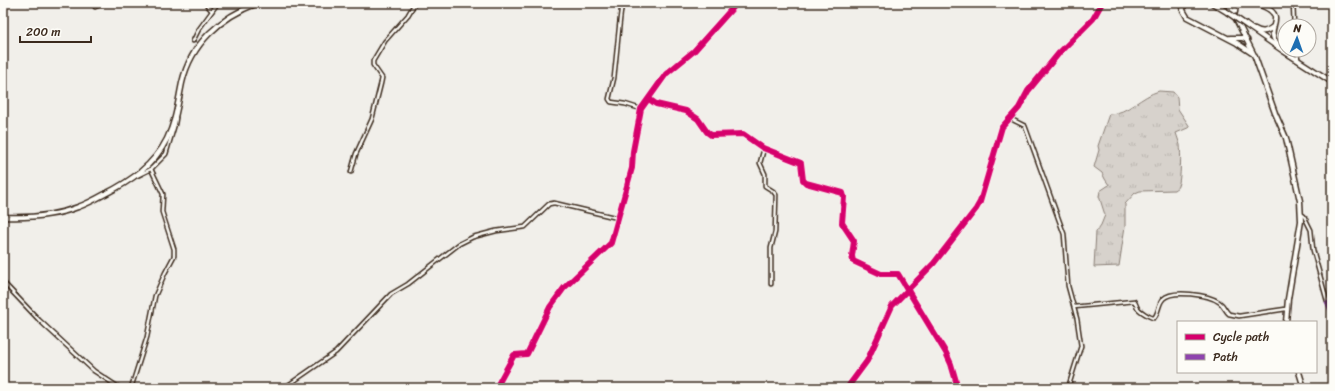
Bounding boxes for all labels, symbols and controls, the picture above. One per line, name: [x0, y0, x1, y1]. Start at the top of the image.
scale bar: [20, 18, 91, 44]
north arrow: [1277, 18, 1317, 58]
text: N: [1292, 19, 1302, 38]
text: 200 m: [26, 21, 60, 43]
legend: [1177, 321, 1317, 373]
text: Cycle path: [1213, 326, 1269, 348]
text: Path: [1213, 346, 1238, 368]

